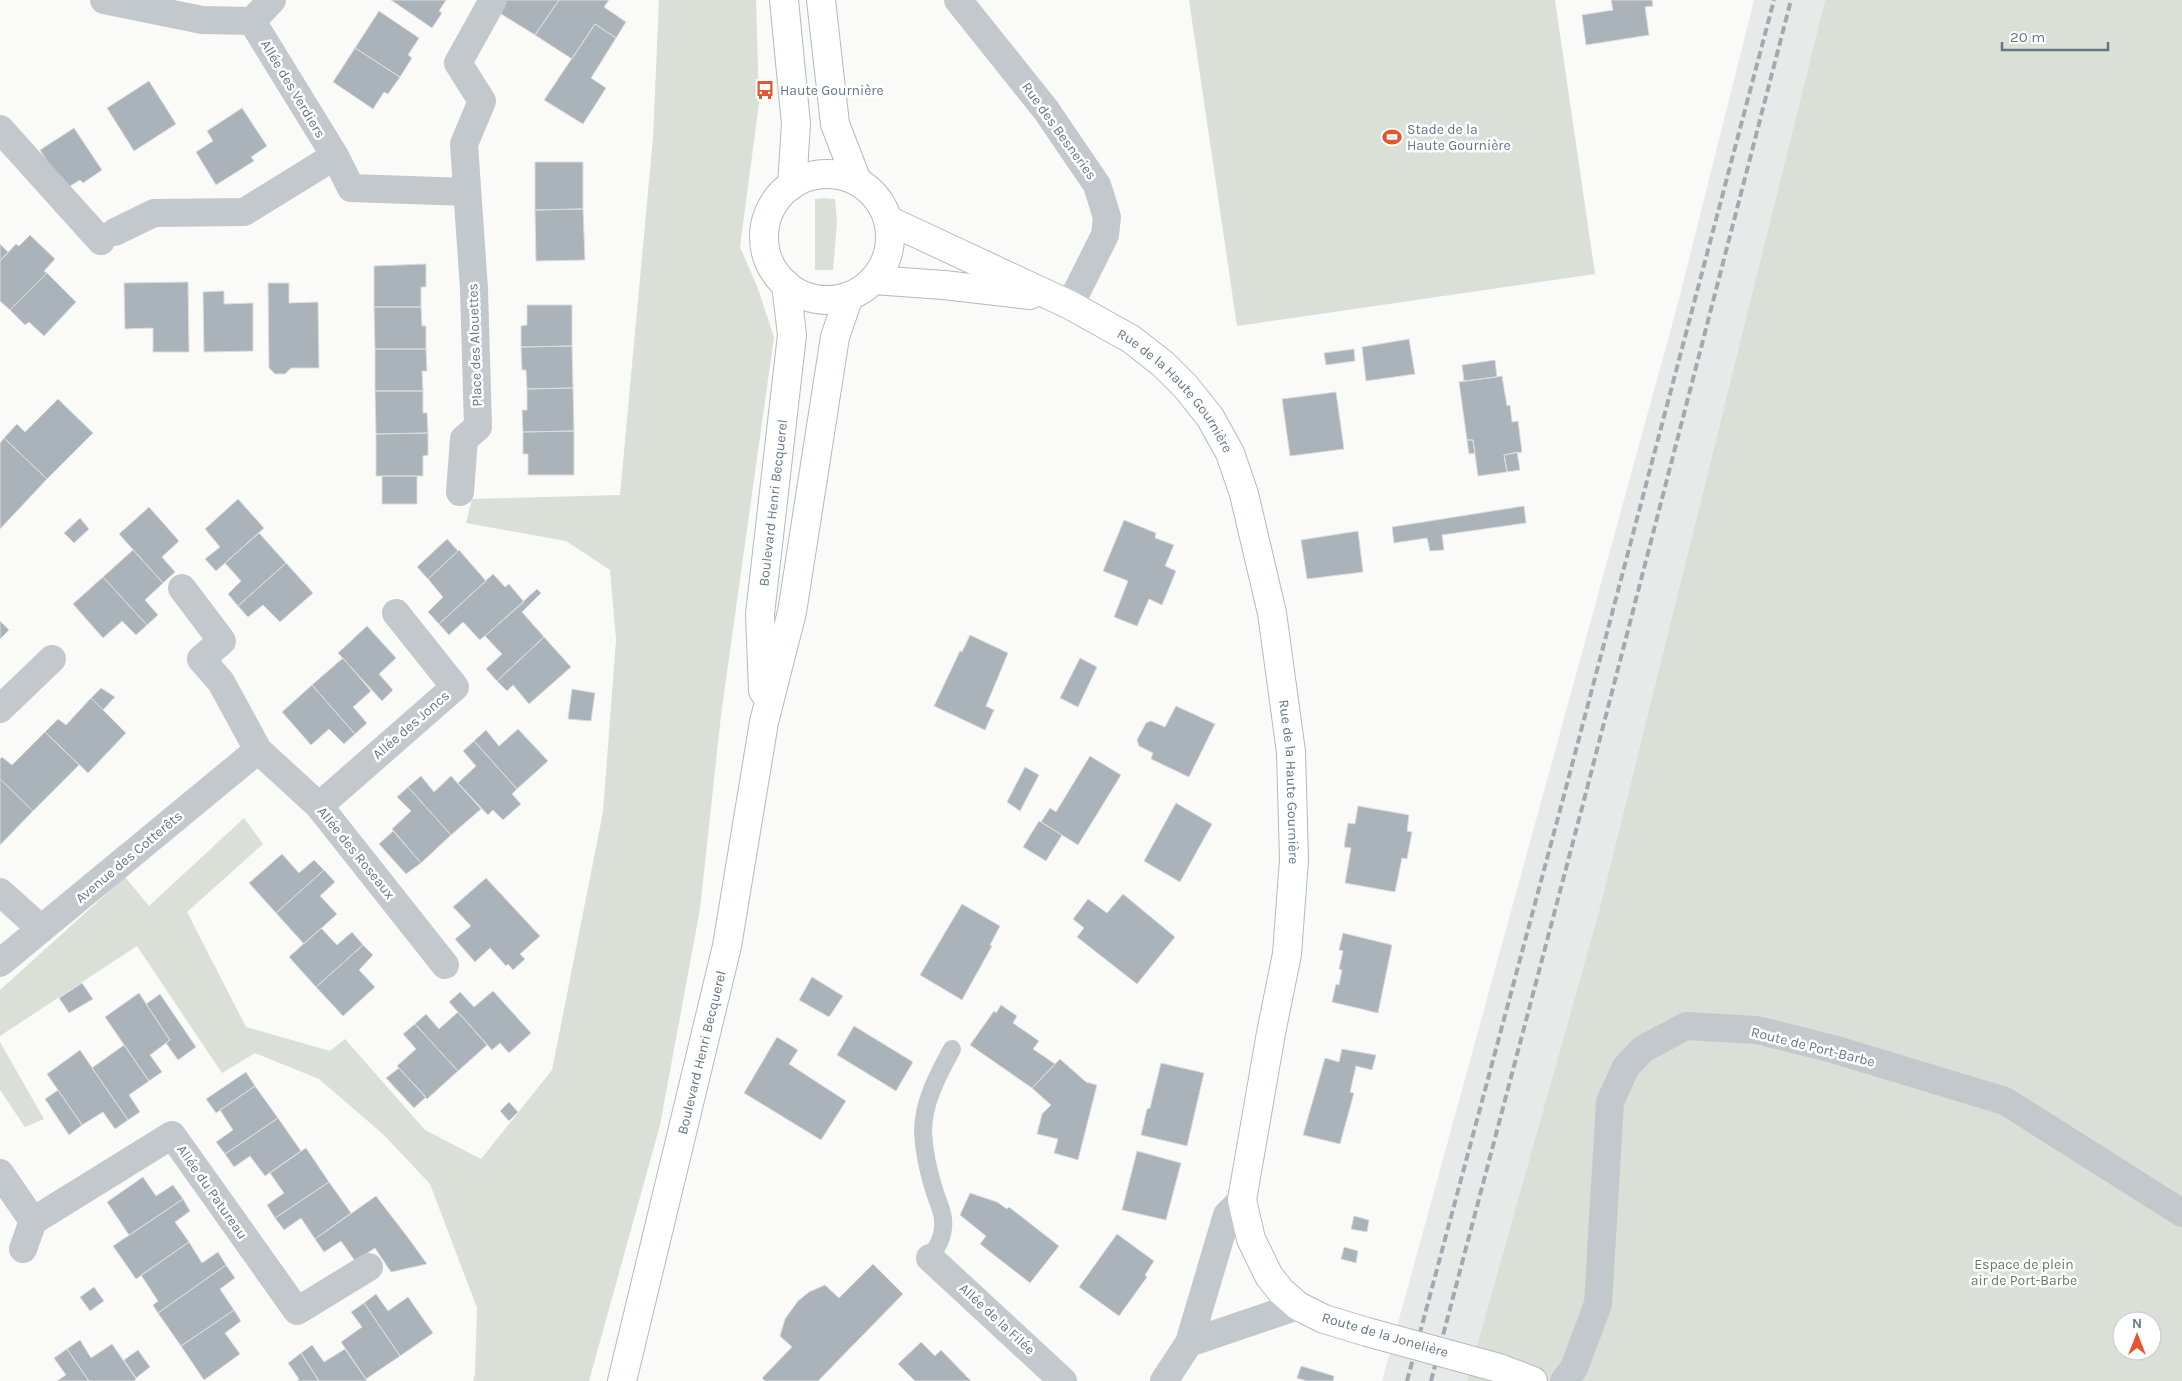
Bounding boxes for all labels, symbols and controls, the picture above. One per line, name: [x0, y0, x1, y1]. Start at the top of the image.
scale bar: [2002, 20, 2108, 52]
text: 20 m: [2010, 28, 2045, 46]
street label: Allée des Verdiers: [257, 37, 329, 141]
bus stop icon: Haute Gournière: [754, 79, 776, 101]
street label: Rue des Besneries: [1018, 79, 1100, 183]
place label: Haute Gournière: [780, 82, 884, 99]
place label: Stade de la Haute Gournière: [1407, 121, 1511, 154]
sports icon: Stade de la Haute Gournière: [1381, 126, 1403, 148]
street label: Place des Alouettes: [464, 283, 486, 407]
street label: Rue de la Haute Gournière: [1114, 325, 1237, 455]
street label: Boulevard Henri Becquerel: [755, 418, 791, 587]
street label: Allée des Joncs: [369, 687, 453, 763]
street label: Rue de la Haute Gournière: [1275, 698, 1303, 865]
street label: Allée des Roseaux: [314, 803, 398, 903]
street label: Avenue des Cotterêts: [72, 807, 186, 907]
street label: Boulevard Henri Becquerel: [673, 969, 729, 1136]
street label: Route de Port-Barbe: [1749, 1023, 1877, 1071]
street label: Allée du Patureau: [173, 1142, 251, 1242]
park label: Espace de plein air de Port-Barbe: [1971, 1256, 2077, 1289]
street label: Allée de la Filée: [956, 1280, 1038, 1358]
street label: Route de la Jonelière: [1320, 1309, 1450, 1361]
north arrow: [2112, 1311, 2162, 1361]
text: N: [2132, 1315, 2142, 1332]

